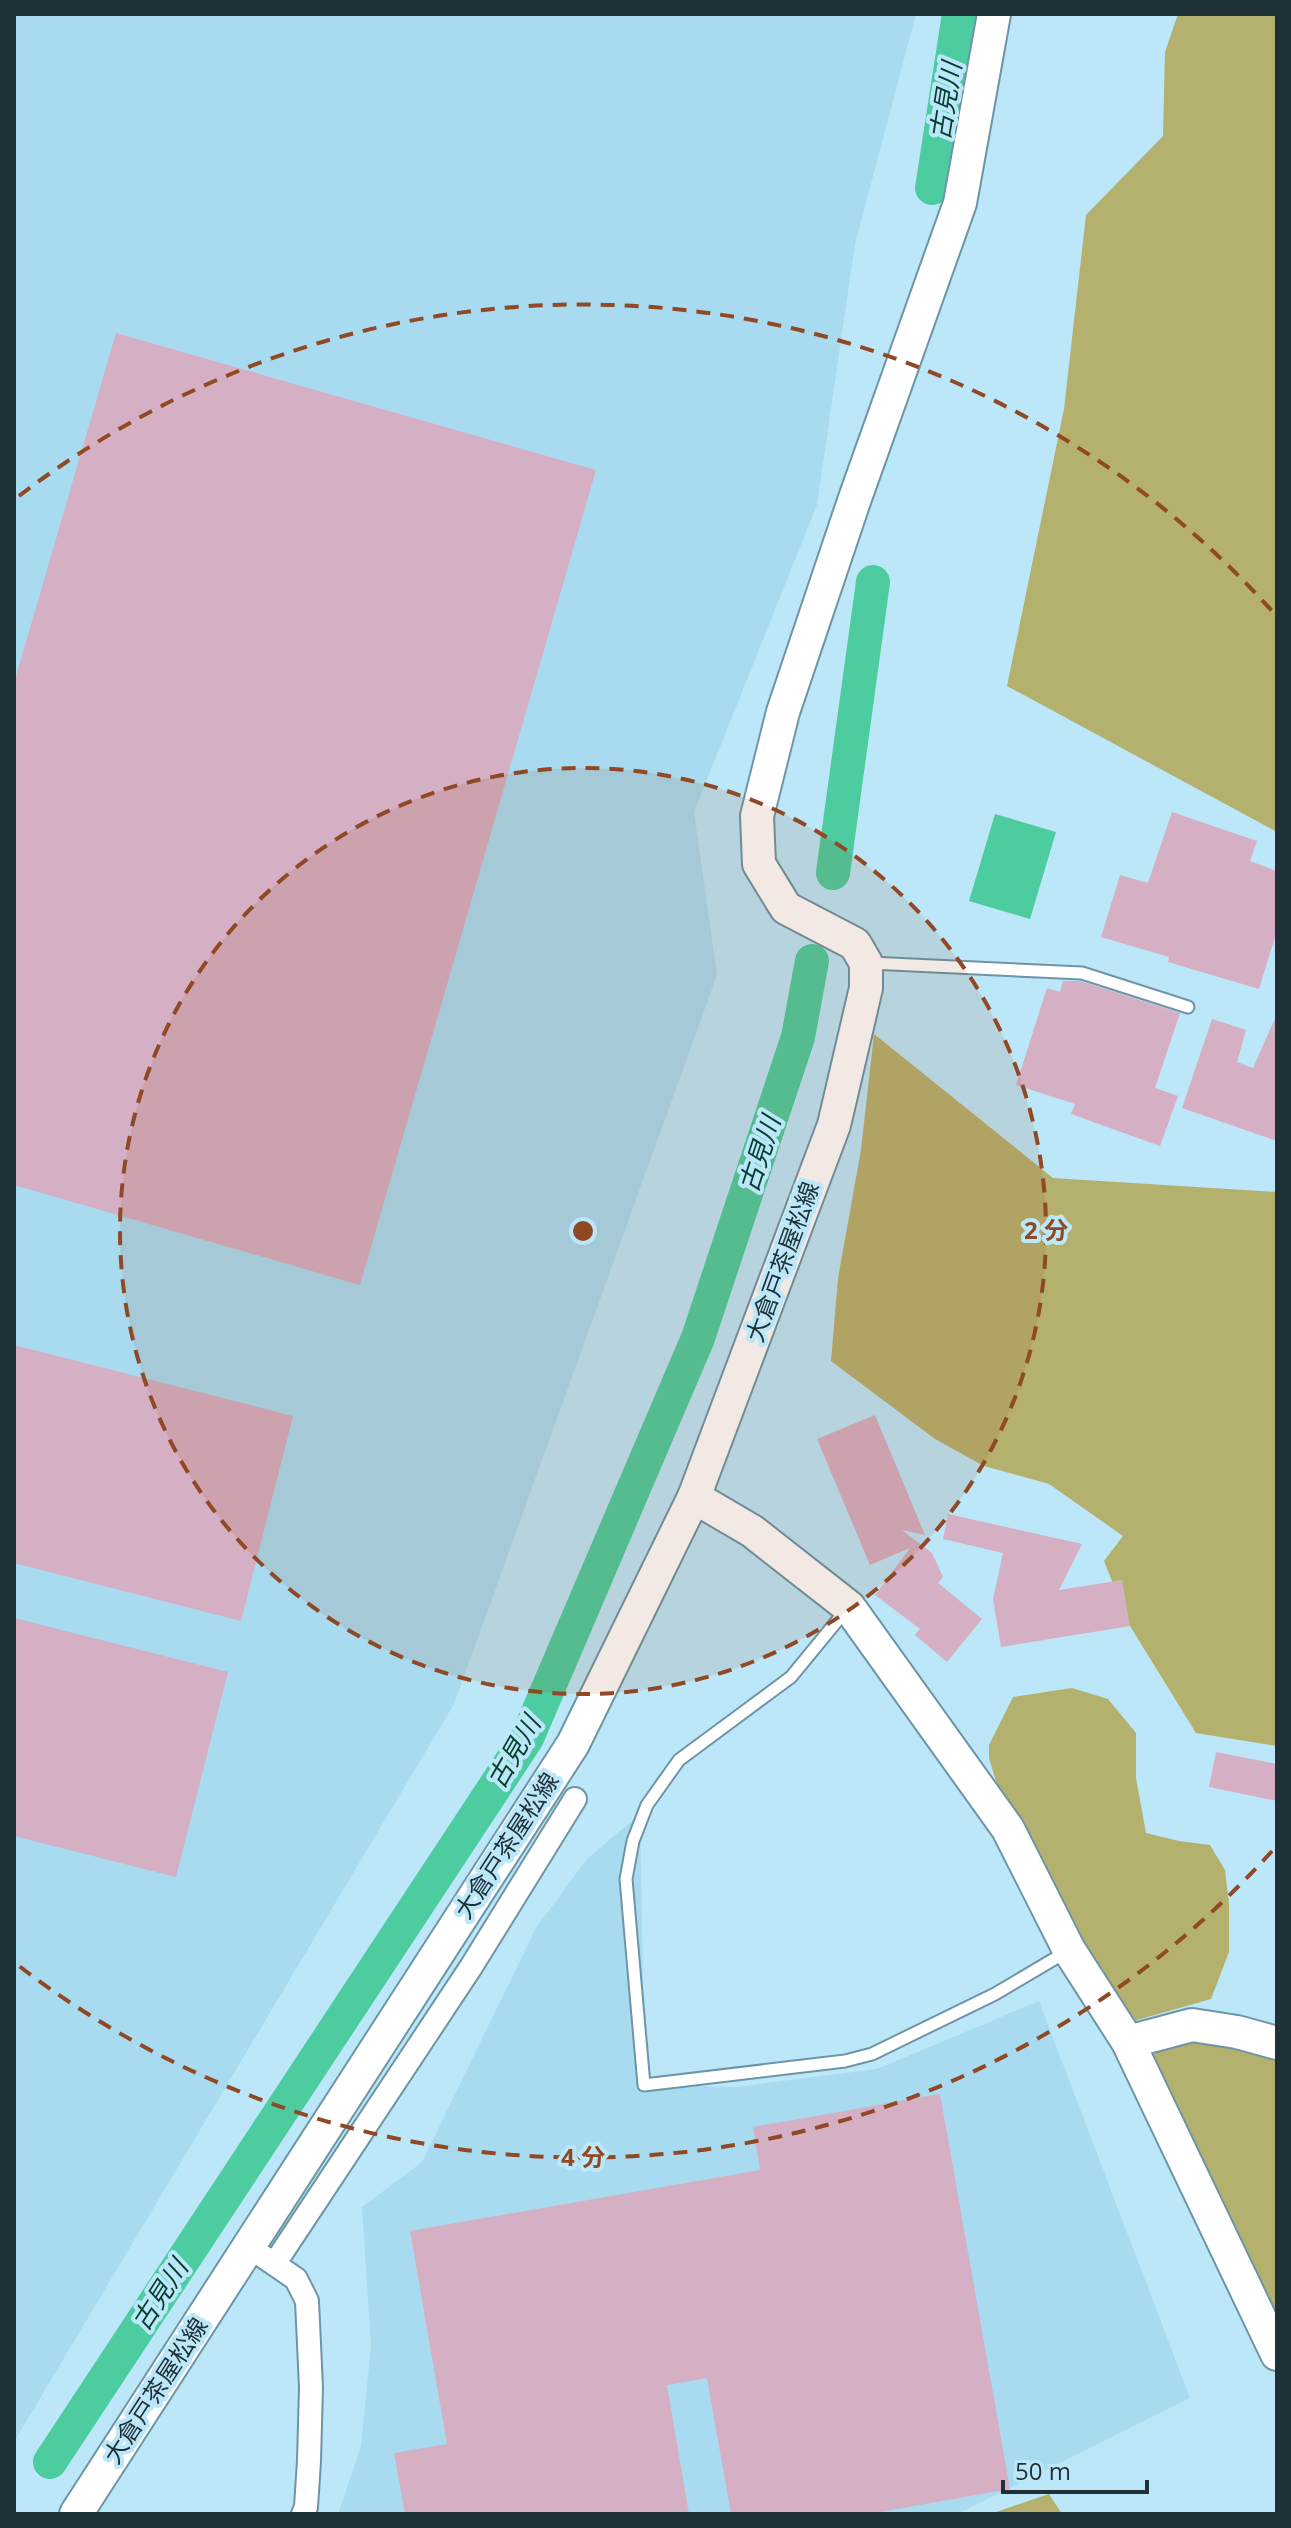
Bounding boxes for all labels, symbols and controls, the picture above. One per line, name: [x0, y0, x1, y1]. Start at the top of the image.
water label: 古見川: [921, 57, 969, 142]
water label: 古見川: [730, 1108, 789, 1196]
street label: 大倉戸茶屋松線: [737, 1177, 826, 1346]
text: 2 分: [1024, 1213, 1068, 1246]
centre of rings: [569, 1217, 597, 1245]
water label: 古見川: [478, 1706, 550, 1794]
street label: 大倉戸茶屋松線: [446, 1766, 565, 1925]
text: 4 分: [561, 2140, 605, 2173]
water label: 古見川: [123, 2249, 197, 2337]
street label: 大倉戸茶屋松線: [95, 2311, 214, 2470]
scale bar: [1003, 2444, 1147, 2494]
text: 50 m: [1015, 2454, 1071, 2487]

